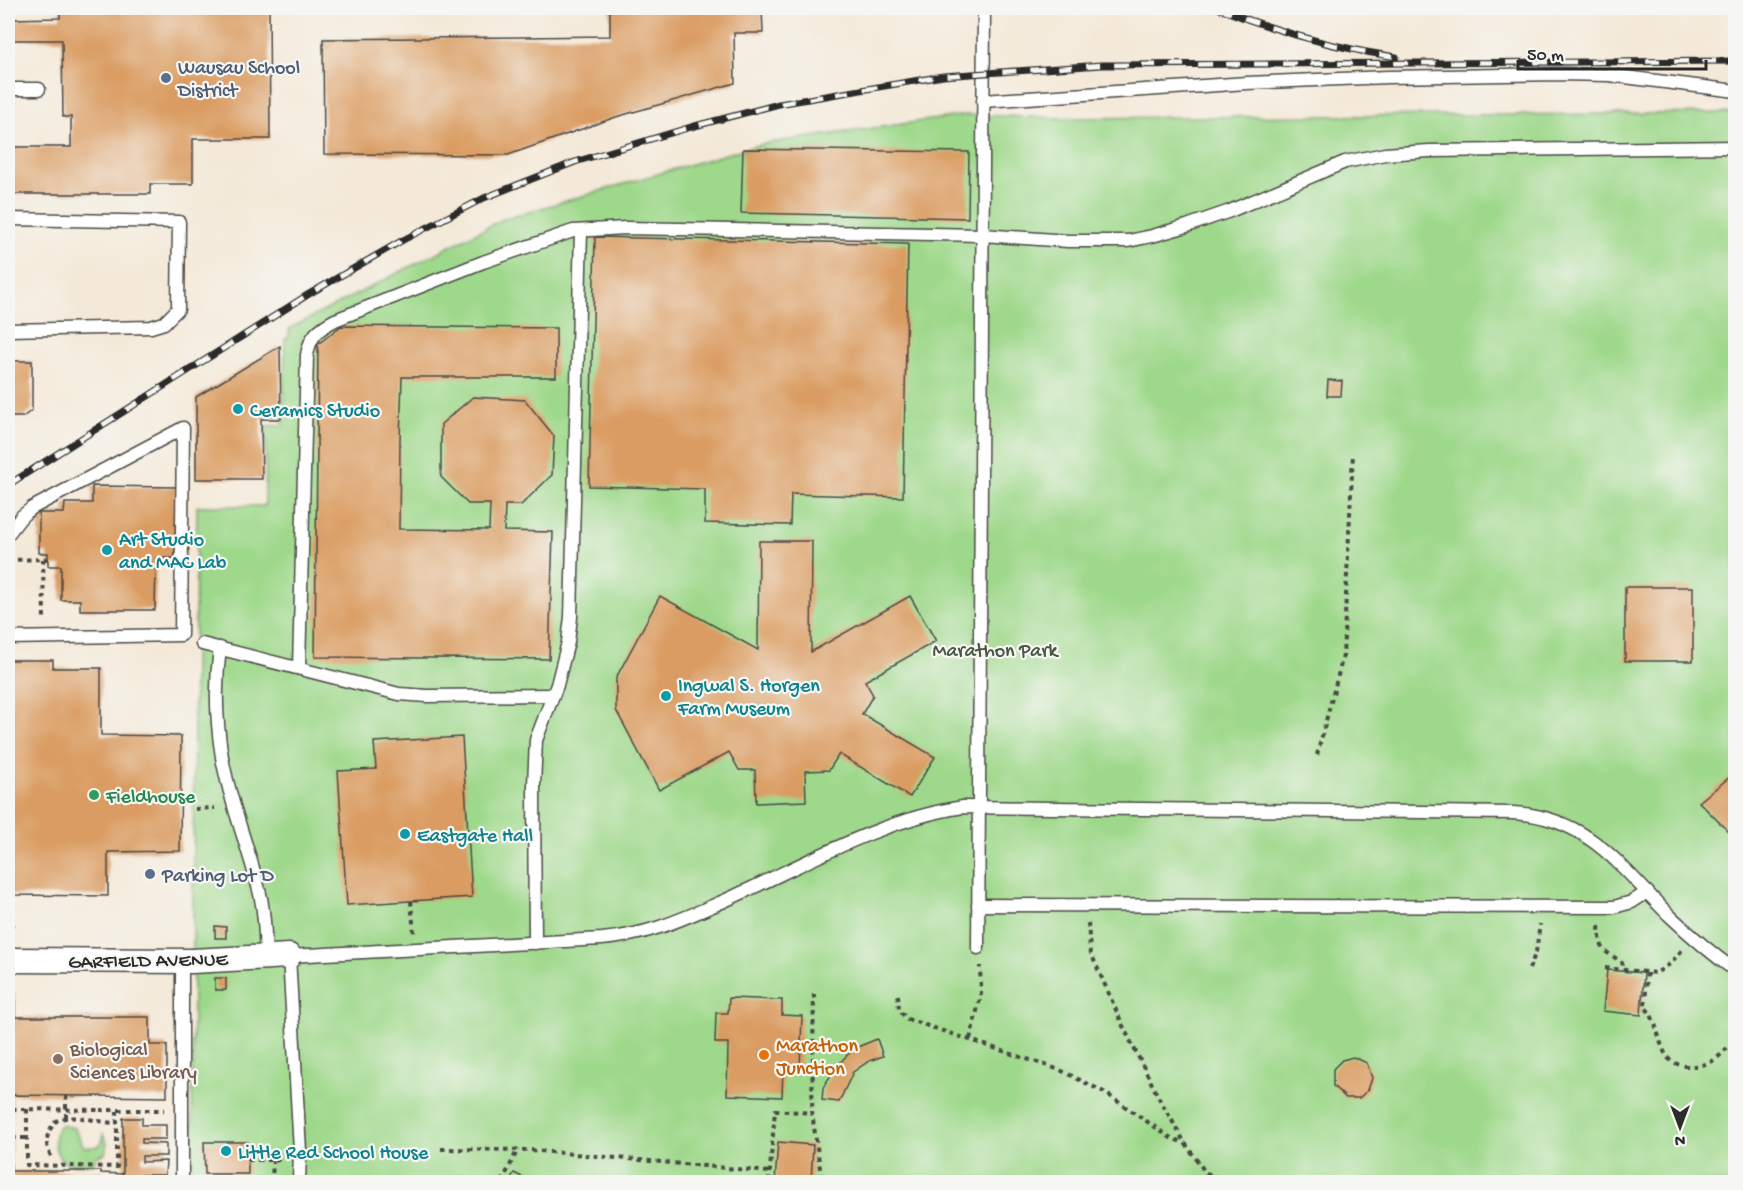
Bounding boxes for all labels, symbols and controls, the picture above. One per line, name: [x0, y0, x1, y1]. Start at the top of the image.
scale bar: [1518, 33, 1706, 71]
text: 50 m: [1527, 46, 1564, 67]
place label: Wausau School District: [176, 58, 300, 104]
marker: Wausau School District: [159, 71, 173, 85]
place label: Ceramics Studio: [250, 401, 380, 424]
marker: Ceramics Studio: [231, 402, 245, 416]
place label: Art Studio and MAC Lab: [119, 530, 227, 576]
marker: Art Studio and MAC Lab: [100, 543, 114, 557]
park label: Marathon Park: [933, 641, 1059, 664]
place label: Ingwal S. Horgen Farm Museum: [677, 676, 820, 722]
marker: Ingwal S. Horgen Farm Museum: [659, 689, 673, 703]
place label: Fieldhouse: [105, 787, 196, 810]
marker: Fieldhouse: [87, 788, 101, 802]
place label: Eastgate Hall: [417, 826, 533, 849]
marker: Eastgate Hall: [398, 827, 412, 841]
place label: Parking Lot D: [161, 866, 275, 889]
marker: Parking Lot D: [143, 867, 157, 881]
street label: GARFIELD AVENUE: [68, 950, 230, 975]
place label: Marathon Junction: [776, 1036, 858, 1082]
place label: Biological Sciences Library: [69, 1040, 197, 1086]
marker: Marathon Junction: [757, 1048, 771, 1062]
marker: Biological Sciences Library: [51, 1052, 65, 1066]
north arrow: [1650, 1097, 1710, 1157]
text: N: [1674, 1129, 1685, 1148]
place label: Little Red School House: [238, 1143, 429, 1166]
marker: Little Red School House: [219, 1144, 233, 1158]

